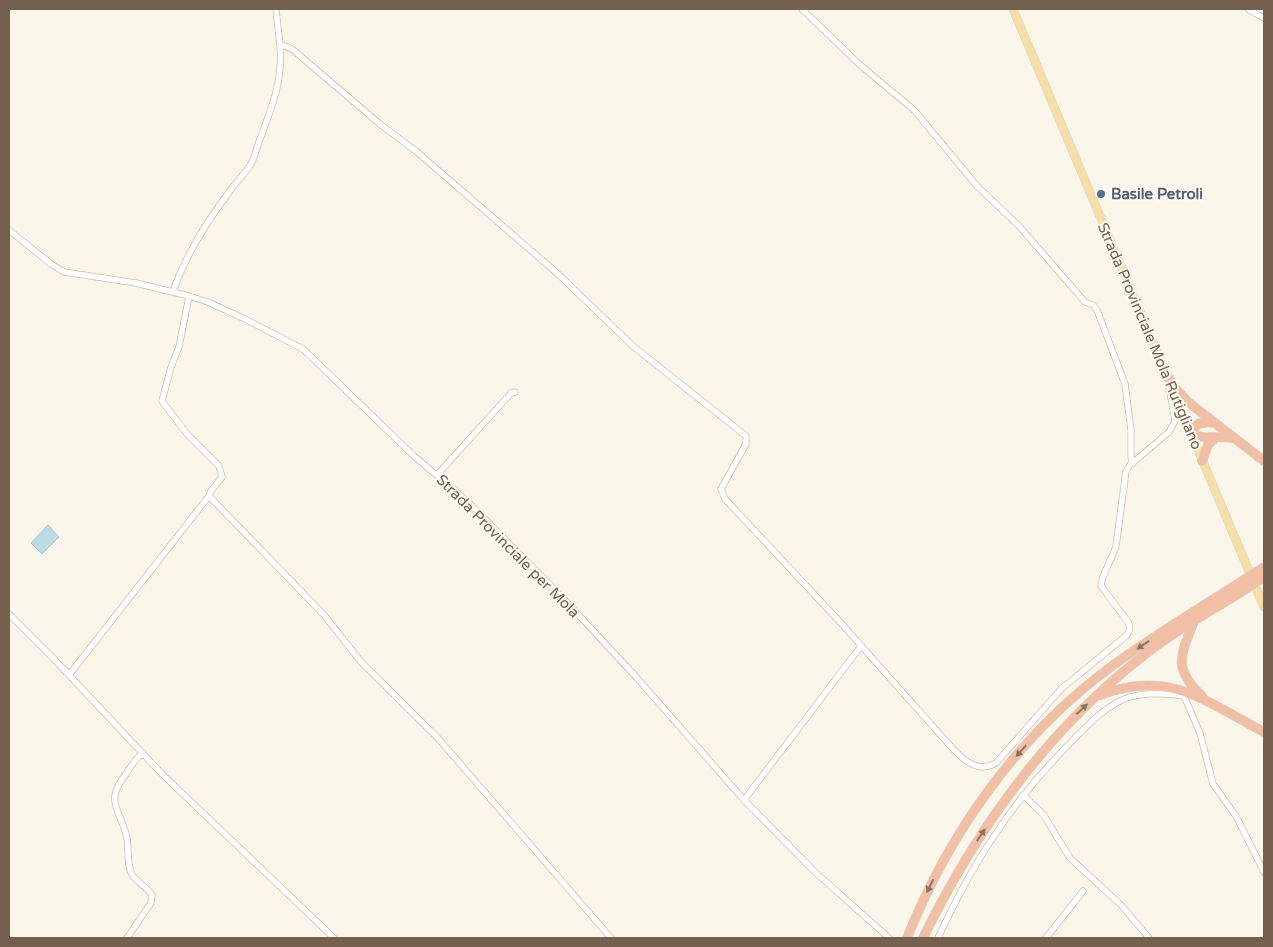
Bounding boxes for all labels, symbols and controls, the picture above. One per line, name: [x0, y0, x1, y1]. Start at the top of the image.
place label: Basile Petroli: [1111, 185, 1203, 203]
marker: Basile Petroli: [1095, 188, 1107, 200]
street label: Strada Provinciale Mola Rutigliano: [1094, 220, 1206, 452]
street label: Strada Provinciale per Mola: [433, 471, 583, 621]
one-way arrow: [1136, 640, 1149, 650]
one-way arrow: [1076, 703, 1088, 715]
one-way arrow: [1015, 745, 1027, 757]
one-way arrow: [976, 828, 985, 841]
one-way arrow: [926, 878, 934, 893]

